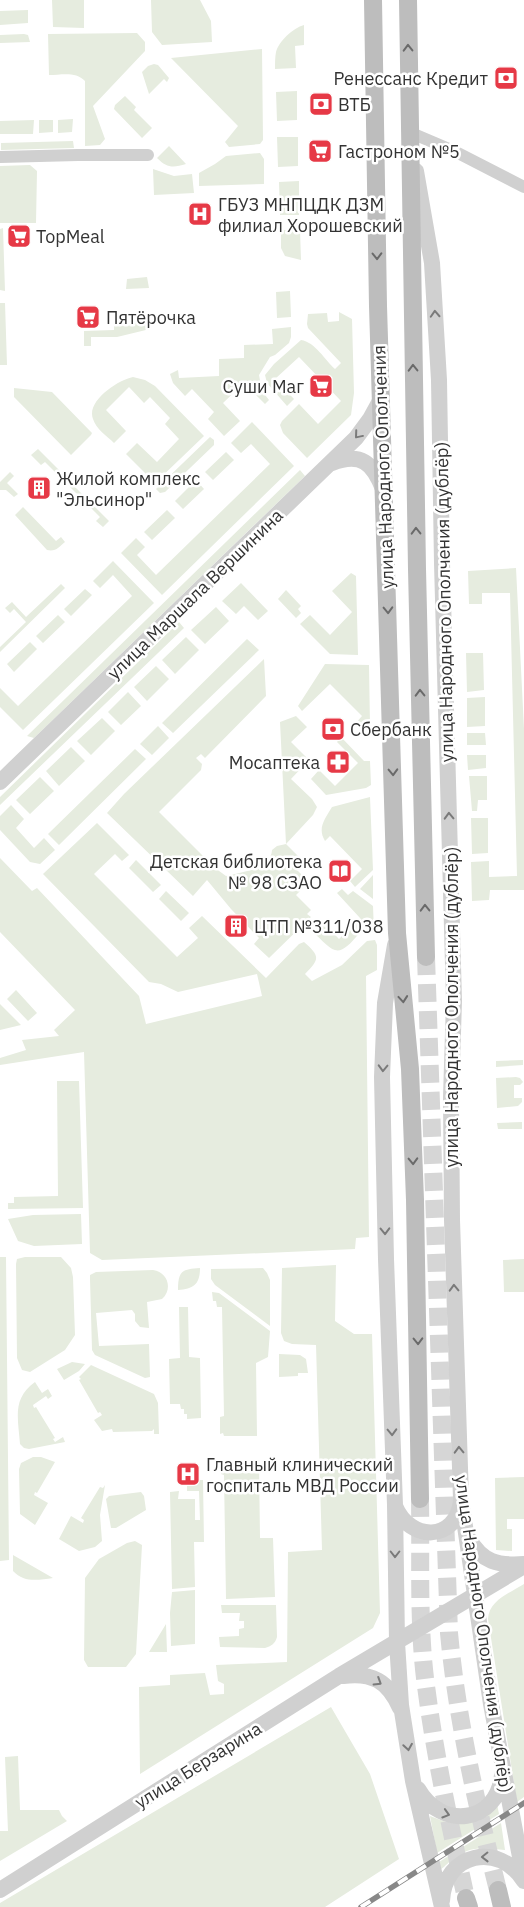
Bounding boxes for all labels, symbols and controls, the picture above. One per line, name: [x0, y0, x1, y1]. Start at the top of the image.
one-way arrow: [403, 44, 413, 52]
bank icon: Ренессанс Кредит: [493, 65, 519, 91]
place label: Ренессанс Кредит: [334, 67, 488, 90]
bank icon: ВТБ: [308, 91, 334, 117]
place label: ВТБ: [338, 93, 371, 116]
supermarket icon: Гастроном №5: [307, 138, 333, 164]
place label: Гастроном №5: [338, 140, 460, 163]
place label: ГБУЗ МНПЦДК ДЗМ филиал Хорошевский: [218, 193, 403, 237]
hospital icon: ГБУЗ МНПЦДК ДЗМ филиал Хорошевский: [187, 201, 213, 227]
supermarket icon: TopMeal: [6, 223, 32, 249]
place label: TopMeal: [36, 225, 105, 248]
one-way arrow: [372, 252, 382, 260]
supermarket icon: Пятёрочка: [75, 304, 101, 330]
place label: Пятёрочка: [106, 306, 196, 329]
one-way arrow: [429, 310, 440, 318]
street label: улица Народного Ополчения: [367, 345, 399, 589]
one-way arrow: [408, 364, 418, 372]
supermarket icon: Cуши Маг: [308, 373, 334, 399]
place label: Cуши Маг: [223, 375, 304, 398]
one-way arrow: [355, 429, 364, 438]
street label: улица Народного Ополчения (дублёр): [430, 441, 458, 763]
place label: Жилой комплекс "Эльсинор": [56, 467, 200, 511]
building icon: Жилой комплекс "Эльсинор": [26, 475, 52, 501]
street label: улица Маршала Вершинина: [102, 504, 288, 684]
one-way arrow: [411, 526, 421, 534]
one-way arrow: [383, 606, 394, 614]
one-way arrow: [415, 689, 425, 696]
bank icon: Сбербанк: [320, 716, 346, 742]
place label: Сбербанк: [350, 718, 432, 741]
pharmacy icon: Мосаптека: [325, 749, 351, 775]
place label: Мосаптека: [229, 751, 320, 774]
one-way arrow: [388, 769, 398, 777]
one-way arrow: [444, 811, 455, 819]
street label: улица Народного Ополчения (дублёр): [440, 847, 463, 1167]
place label: Детская библиотека № 98 СЗАО: [150, 850, 322, 894]
library icon: Детская библиотека № 98 СЗАО: [327, 858, 353, 884]
one-way arrow: [420, 904, 430, 912]
building icon: ЦТП №311/038: [223, 913, 249, 939]
place label: ЦТП №311/038: [254, 915, 384, 938]
one-way arrow: [398, 995, 409, 1003]
one-way arrow: [377, 1064, 388, 1072]
one-way arrow: [408, 1157, 419, 1165]
one-way arrow: [380, 1227, 391, 1235]
one-way arrow: [448, 1284, 459, 1292]
one-way arrow: [412, 1337, 423, 1345]
one-way arrow: [387, 1428, 398, 1436]
one-way arrow: [454, 1446, 465, 1454]
place label: Главный клинический госпиталь МВД России: [206, 1453, 399, 1497]
hospital icon: Главный клинический госпиталь МВД России: [175, 1461, 201, 1487]
street label: улица Народного Ополчения (дублёр): [450, 1474, 518, 1794]
one-way arrow: [390, 1550, 400, 1558]
one-way arrow: [373, 1675, 382, 1685]
street label: улица Берзарина: [130, 1716, 266, 1813]
one-way arrow: [402, 1742, 412, 1751]
one-way arrow: [442, 1808, 450, 1818]
one-way arrow: [480, 1852, 488, 1862]

